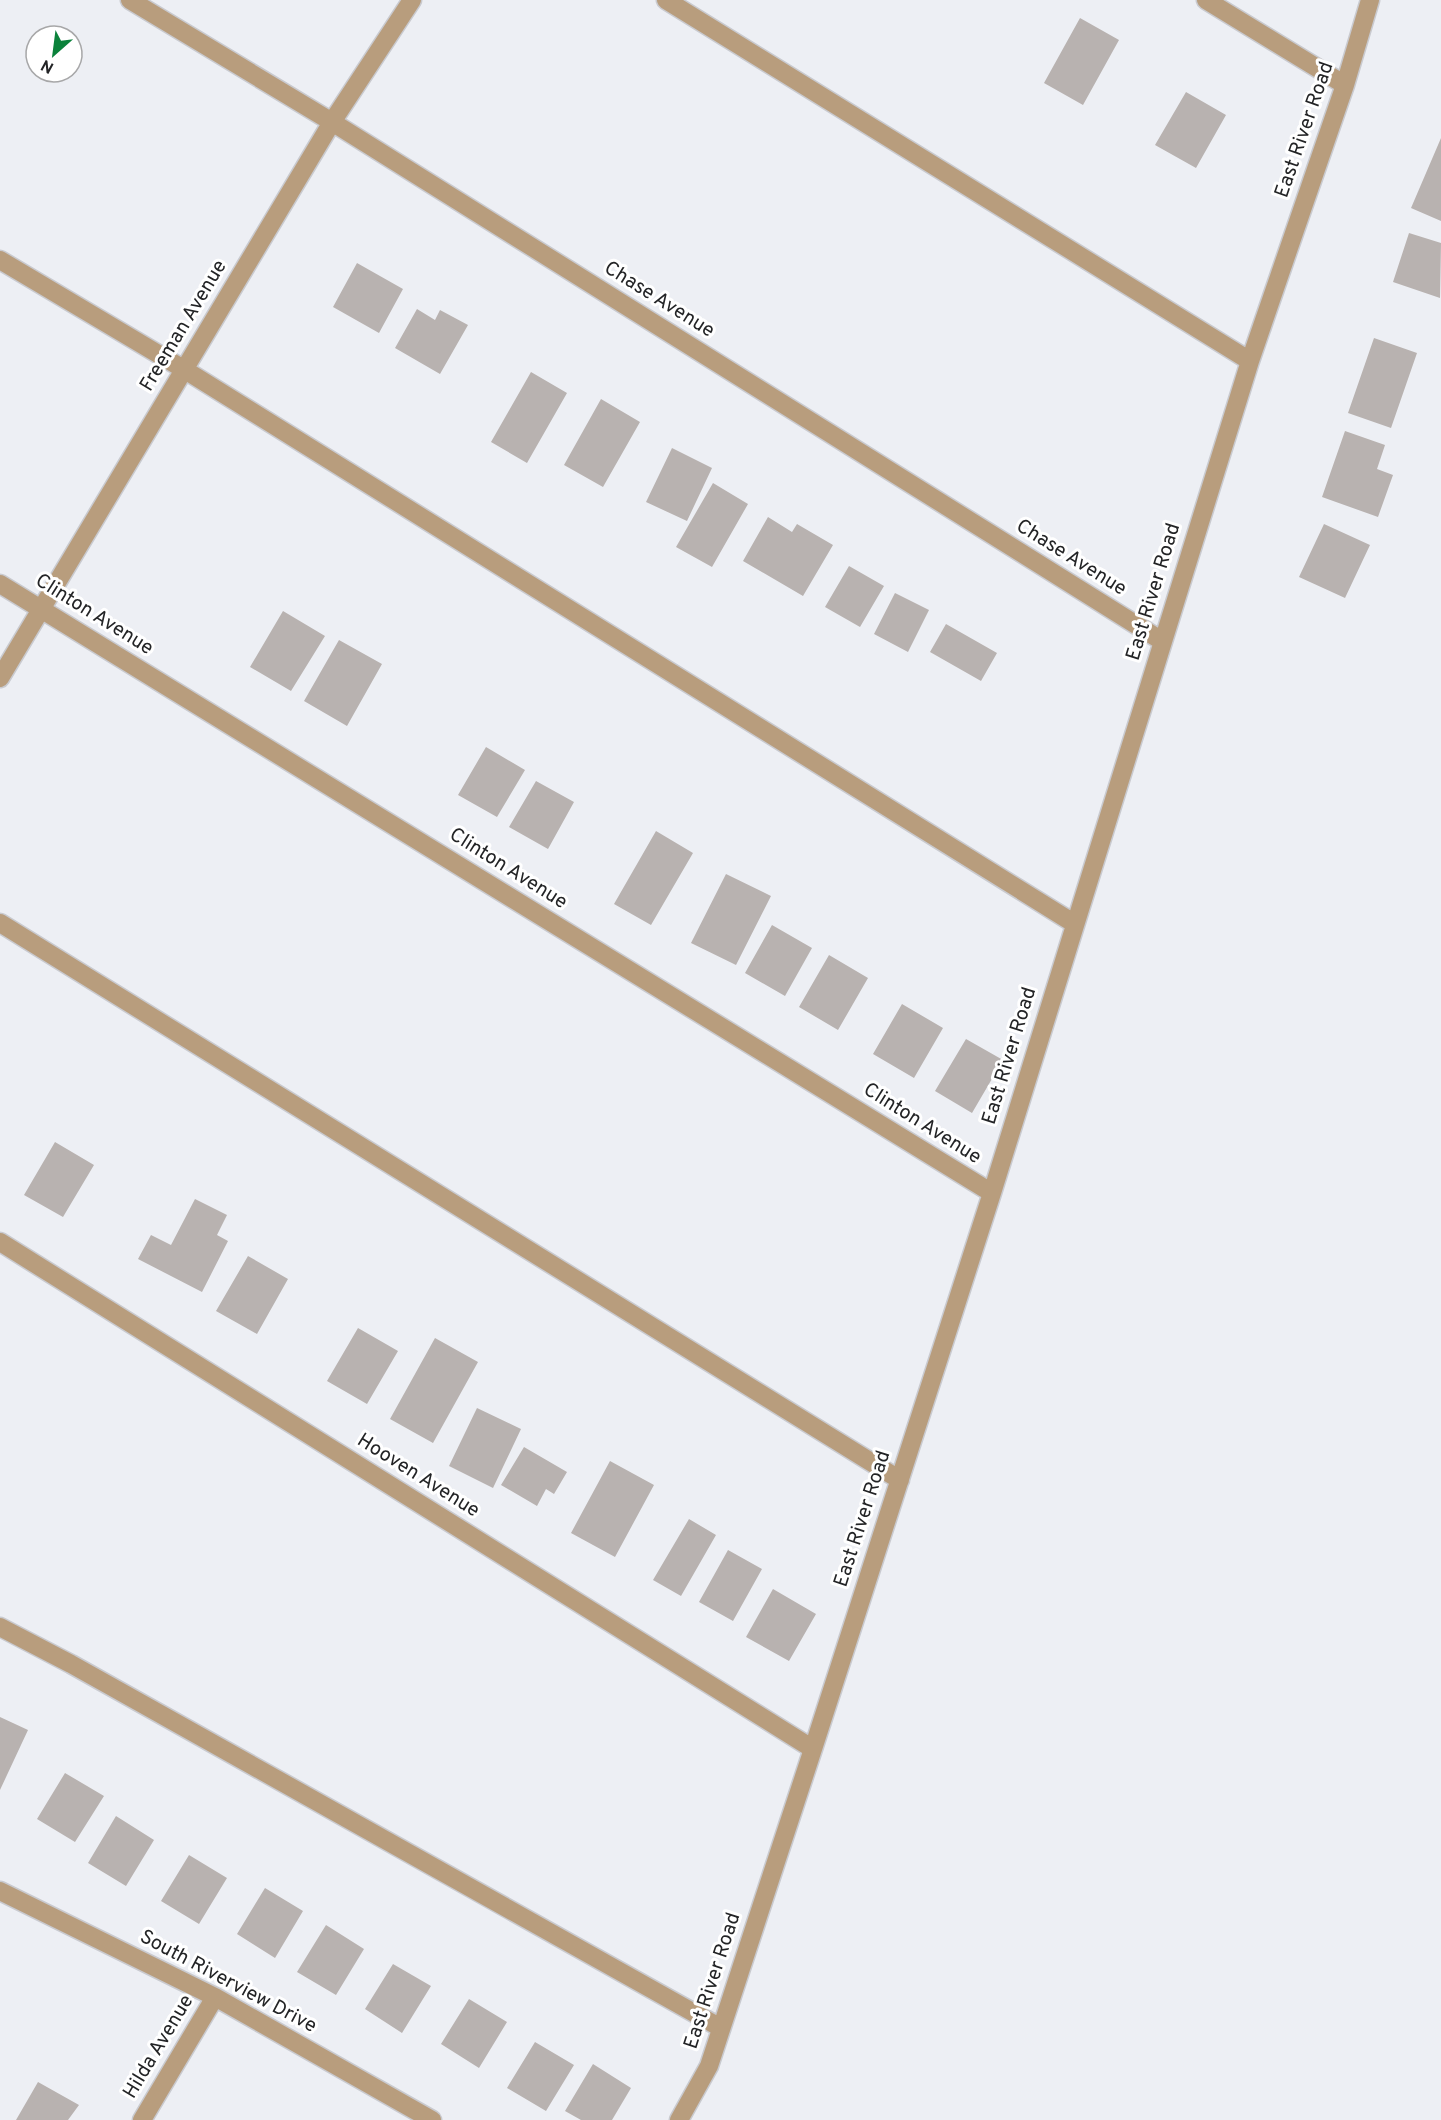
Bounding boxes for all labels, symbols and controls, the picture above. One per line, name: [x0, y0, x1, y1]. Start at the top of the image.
north arrow: [24, 24, 84, 84]
text: N: [38, 54, 58, 77]
street label: East River Road: [1270, 59, 1340, 201]
street label: Freeman Avenue: [134, 255, 234, 397]
street label: Chase Avenue: [599, 256, 719, 344]
street label: Chase Avenue: [1011, 514, 1131, 602]
street label: East River Road: [1121, 520, 1187, 664]
street label: Clinton Avenue: [30, 568, 158, 662]
street label: Clinton Avenue: [444, 822, 572, 916]
street label: East River Road: [977, 984, 1043, 1128]
street label: Clinton Avenue: [858, 1077, 986, 1171]
street label: Hooven Avenue: [352, 1428, 484, 1524]
street label: East River Road: [829, 1447, 897, 1591]
street label: East River Road: [679, 1909, 747, 2053]
street label: South Riverview Drive: [135, 1924, 321, 2040]
street label: Hilda Avenue: [118, 1990, 200, 2104]

